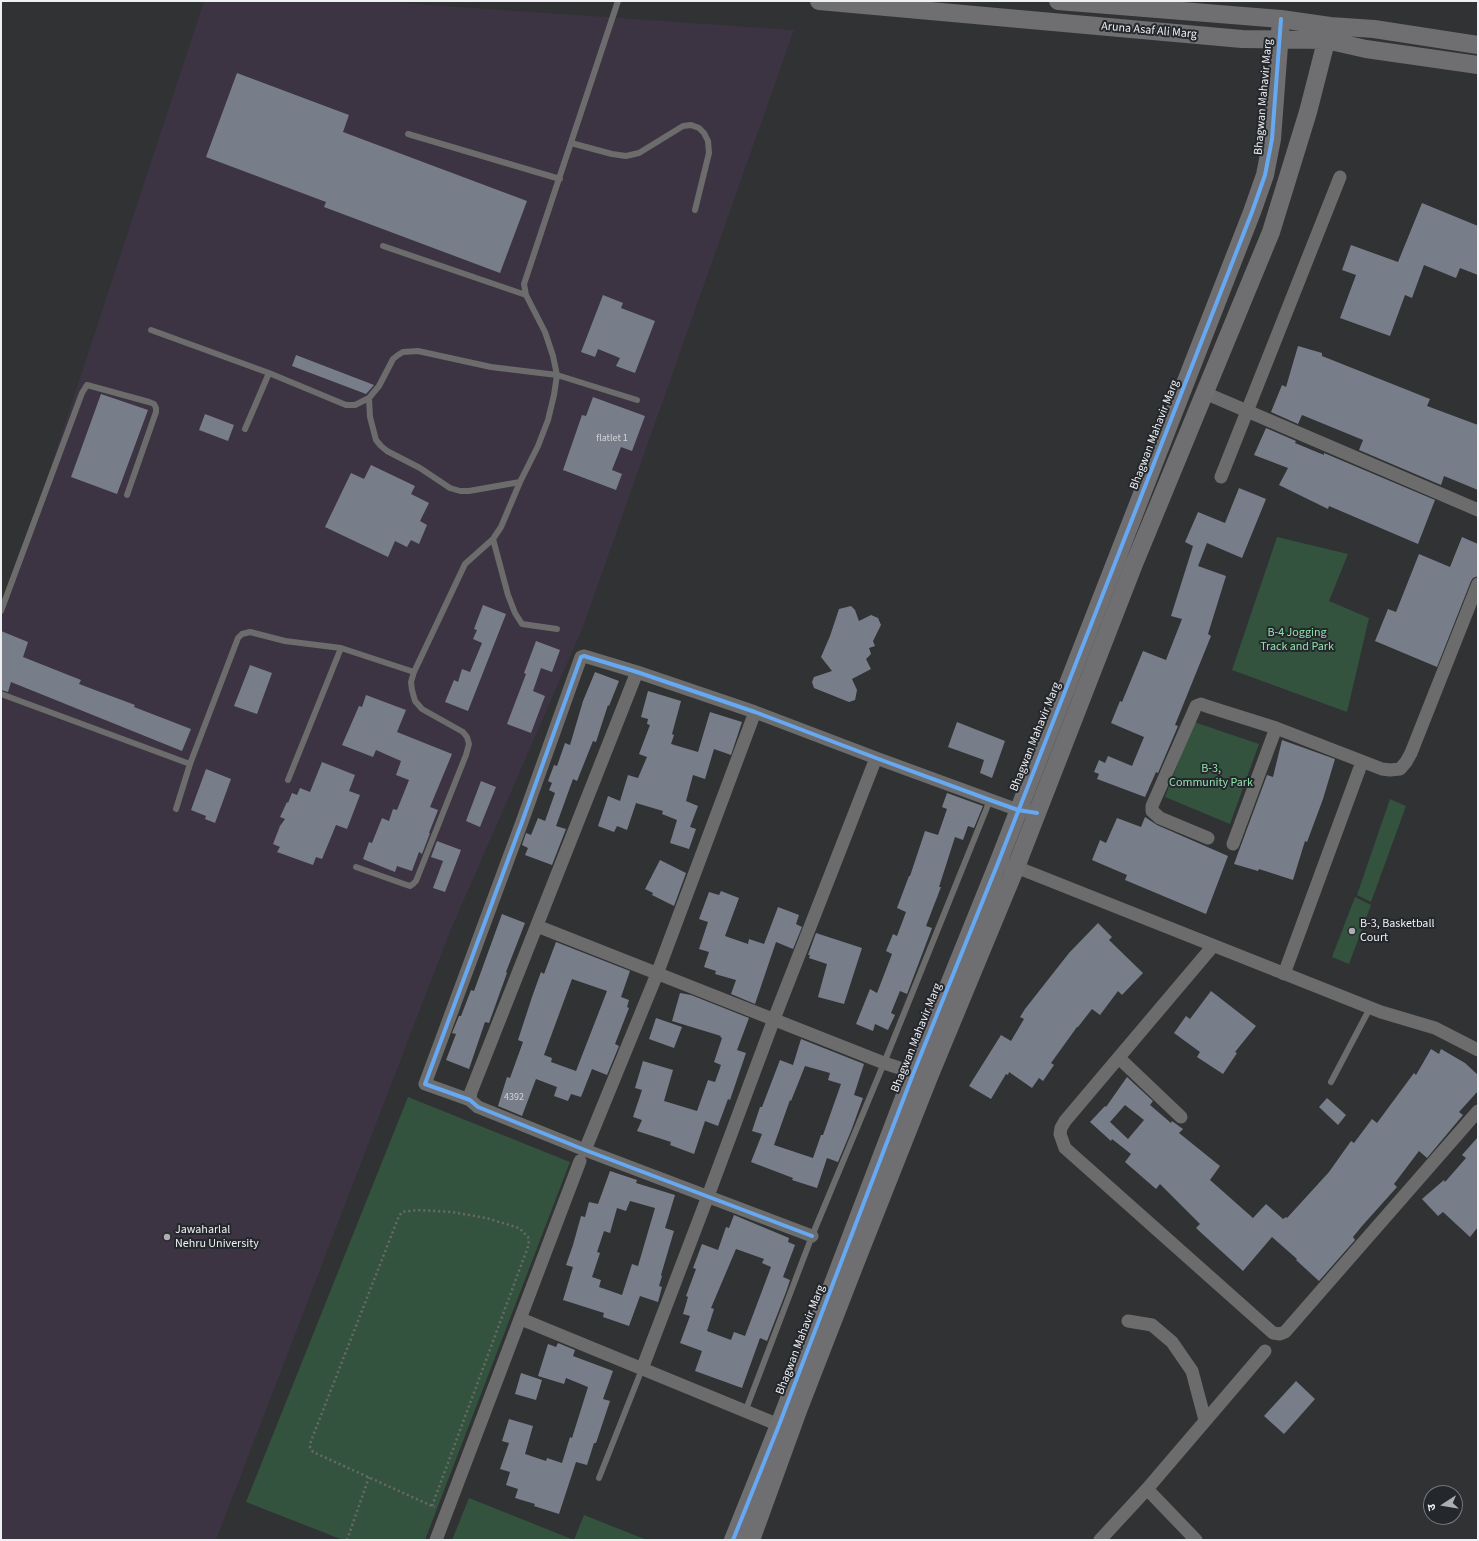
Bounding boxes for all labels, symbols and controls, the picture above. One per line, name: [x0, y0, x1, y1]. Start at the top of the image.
street label: Aruna Asaf Ali Marg: [1101, 20, 1197, 42]
street label: Bhagwan Mahavir Marg: [1252, 38, 1276, 156]
street label: Bhagwan Mahavir Marg: [1127, 378, 1183, 492]
house number: flatlet 1: [596, 433, 628, 445]
park label: B-4 Jogging Track and Park: [1260, 626, 1334, 654]
street label: Bhagwan Mahavir Marg: [1008, 680, 1064, 794]
park label: B-3, Community Park: [1169, 762, 1253, 790]
place label: B-3, Basketball Court: [1360, 917, 1435, 945]
marker: B-3, Basketball Court: [1347, 926, 1357, 936]
street label: Bhagwan Mahavir Marg: [889, 981, 945, 1095]
house number: 4392: [504, 1092, 524, 1104]
place label: Jawaharlal Nehru University: [175, 1223, 259, 1251]
marker: Jawaharlal Nehru University: [162, 1232, 172, 1242]
street label: Bhagwan Mahavir Marg: [773, 1283, 829, 1397]
north arrow: [1423, 1485, 1463, 1525]
text: उ: [1424, 1503, 1440, 1512]

